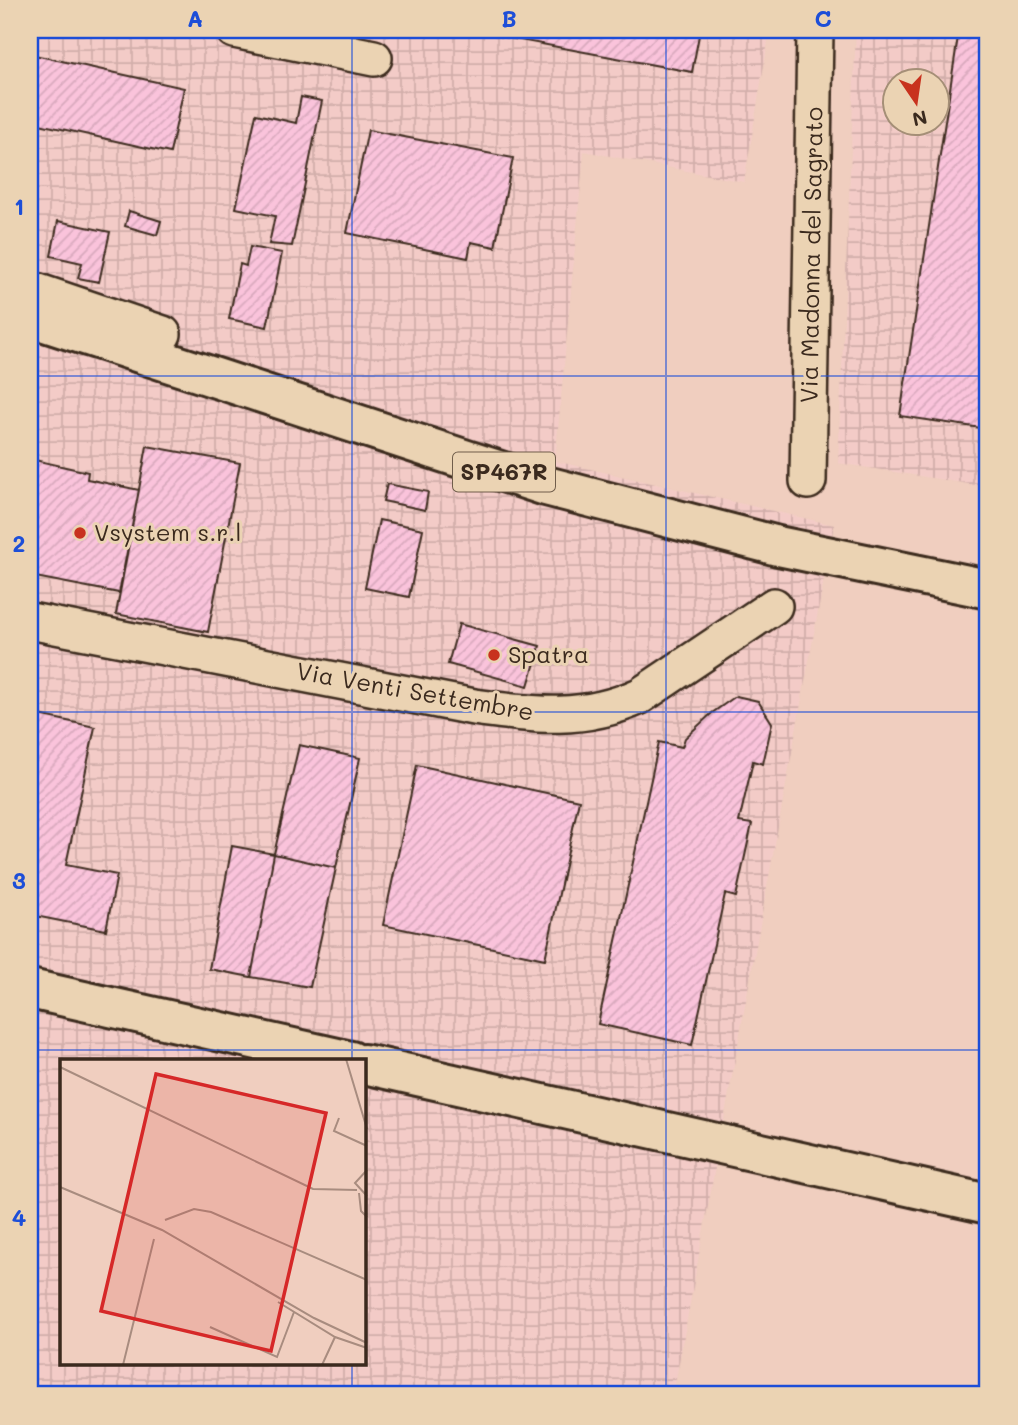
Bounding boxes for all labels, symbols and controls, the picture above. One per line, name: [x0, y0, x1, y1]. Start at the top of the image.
text: A: [187, 3, 203, 33]
text: B: [501, 3, 517, 33]
text: C: [814, 3, 832, 33]
north arrow: [881, 66, 951, 136]
text: N: [910, 105, 930, 133]
street label: Via Madonna del Sagrato: [792, 107, 829, 403]
text: 1: [14, 191, 24, 221]
road number: SP467R: [453, 452, 555, 492]
place label: Vsystem s.r.l: [94, 516, 241, 547]
marker: Vsystem s.r.l: [72, 525, 88, 541]
text: 2: [13, 528, 25, 558]
place label: Spatra: [508, 638, 589, 669]
marker: Spatra: [486, 647, 502, 663]
street label: Via Venti Settembre: [294, 654, 536, 727]
text: 3: [12, 865, 26, 895]
inset map: [60, 1059, 366, 1366]
text: 4: [12, 1202, 26, 1232]

